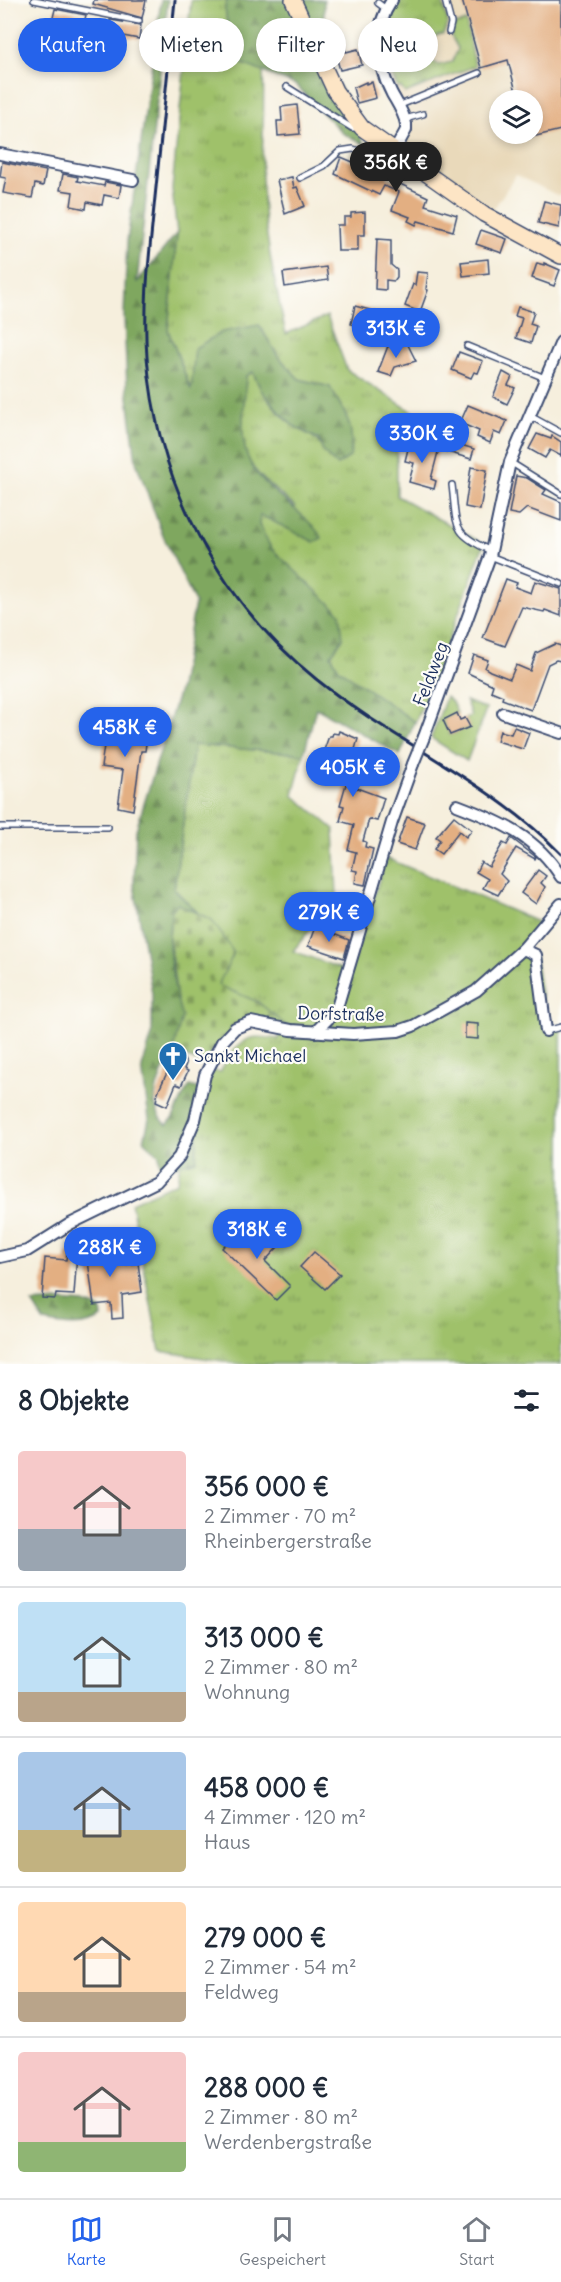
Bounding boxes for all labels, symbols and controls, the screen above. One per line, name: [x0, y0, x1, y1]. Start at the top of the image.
chip: Kaufen: [18, 18, 127, 72]
chip: Mieten: [139, 18, 244, 72]
chip: Filter: [256, 18, 346, 72]
chip: Neu: [358, 18, 438, 72]
map controls: [489, 90, 543, 144]
button: layers: [489, 90, 543, 144]
pin: 356K €: [347, 142, 445, 193]
text: 356K €: [364, 149, 428, 174]
pin: 313K €: [347, 308, 445, 359]
text: 313K €: [366, 315, 426, 340]
pin: 330K €: [373, 413, 471, 464]
text: 330K €: [389, 420, 455, 445]
street label: Feldweg: [408, 638, 453, 709]
pin: 458K €: [76, 707, 174, 758]
text: 458K €: [93, 714, 157, 739]
pin: 405K €: [304, 747, 402, 798]
text: 405K €: [320, 754, 386, 779]
pin: 279K €: [280, 892, 378, 943]
text: 279K €: [298, 899, 360, 924]
street label: Dorfstraße: [297, 1001, 385, 1026]
church icon: Sankt Michael: [157, 1040, 189, 1082]
place label: Sankt Michael: [194, 1044, 306, 1067]
pin: 318K €: [208, 1209, 306, 1260]
text: 318K €: [227, 1216, 287, 1241]
pin: 288K €: [61, 1227, 159, 1278]
text: 288K €: [78, 1234, 142, 1259]
text: 8 Objekte: [18, 1384, 129, 1417]
icon: filters: [510, 1384, 543, 1417]
text: 356 000 €: [204, 1470, 329, 1503]
icon: home: [66, 1475, 138, 1547]
text: 2 Zimmer · 70 m²: [204, 1503, 356, 1528]
text: Rheinbergerstraße: [204, 1528, 372, 1553]
text: 313 000 €: [204, 1621, 324, 1654]
icon: home: [66, 1626, 138, 1698]
text: 2 Zimmer · 80 m²: [204, 1654, 358, 1679]
text: Wohnung: [204, 1679, 290, 1704]
text: 458 000 €: [204, 1771, 329, 1804]
icon: home: [66, 1776, 138, 1848]
text: 4 Zimmer · 120 m²: [204, 1804, 366, 1829]
text: Haus: [204, 1829, 250, 1854]
text: 279 000 €: [204, 1921, 326, 1954]
icon: home: [66, 1926, 138, 1998]
text: 2 Zimmer · 54 m²: [204, 1954, 356, 1979]
text: Feldweg: [204, 1979, 279, 2004]
text: 288 000 €: [204, 2071, 329, 2104]
icon: home: [66, 2076, 138, 2148]
text: 2 Zimmer · 80 m²: [204, 2104, 358, 2129]
text: Werdenbergstraße: [204, 2129, 372, 2154]
tab: Karte: [67, 2213, 106, 2269]
tab: Gespeichert: [239, 2213, 326, 2269]
tab: Start: [459, 2213, 494, 2269]

